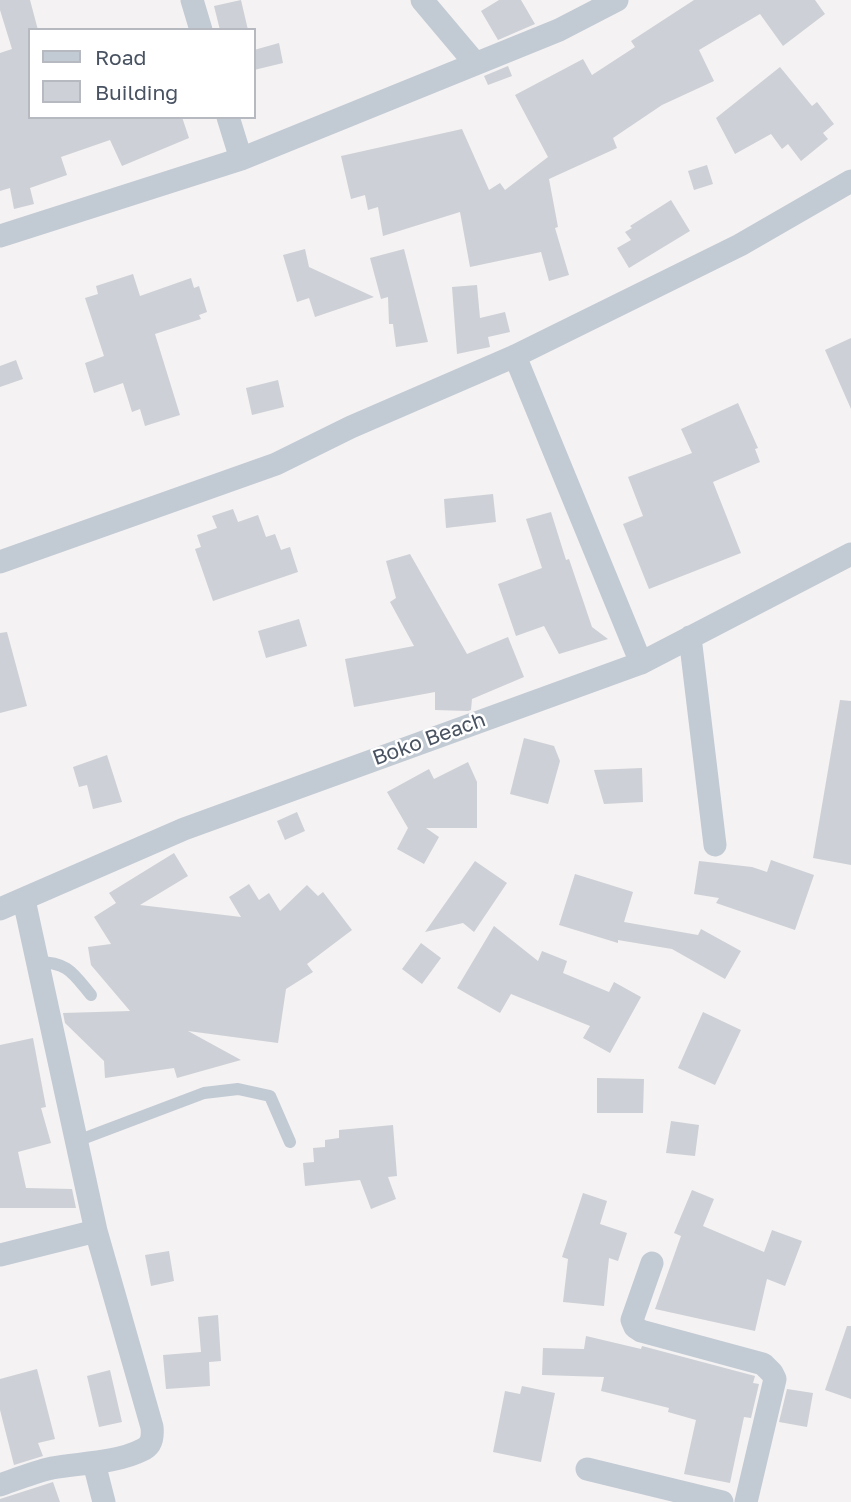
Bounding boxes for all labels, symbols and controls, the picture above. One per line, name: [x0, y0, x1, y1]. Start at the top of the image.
legend: [28, 28, 256, 119]
text: Road: [95, 44, 146, 70]
text: Building: [95, 79, 178, 105]
street label: Boko Beach: [369, 707, 489, 771]

